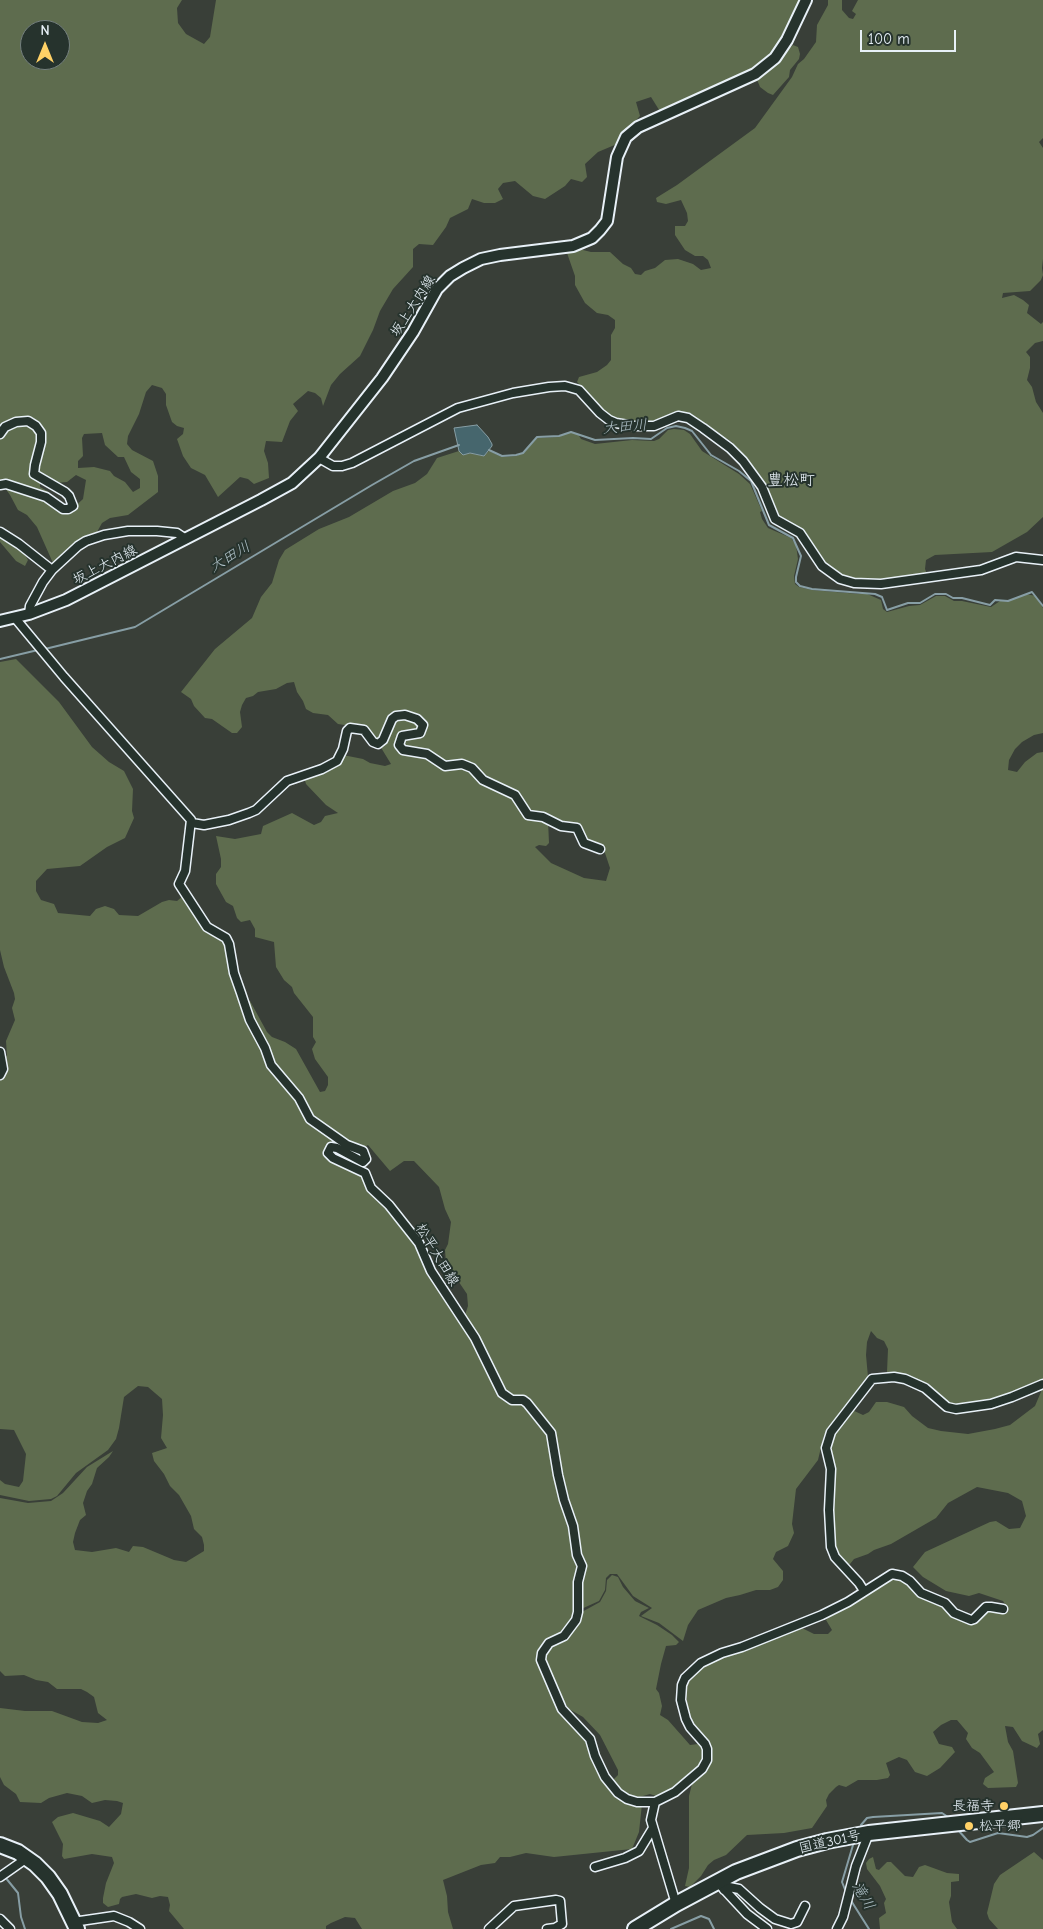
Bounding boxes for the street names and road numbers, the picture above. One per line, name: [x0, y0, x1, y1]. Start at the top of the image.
street label: 坂上大内線: [387, 272, 439, 340]
street label: 坂上大内線: [70, 542, 140, 588]
street label: 松平大田線: [412, 1221, 462, 1289]
street label: 国道301号: [797, 1827, 863, 1857]

